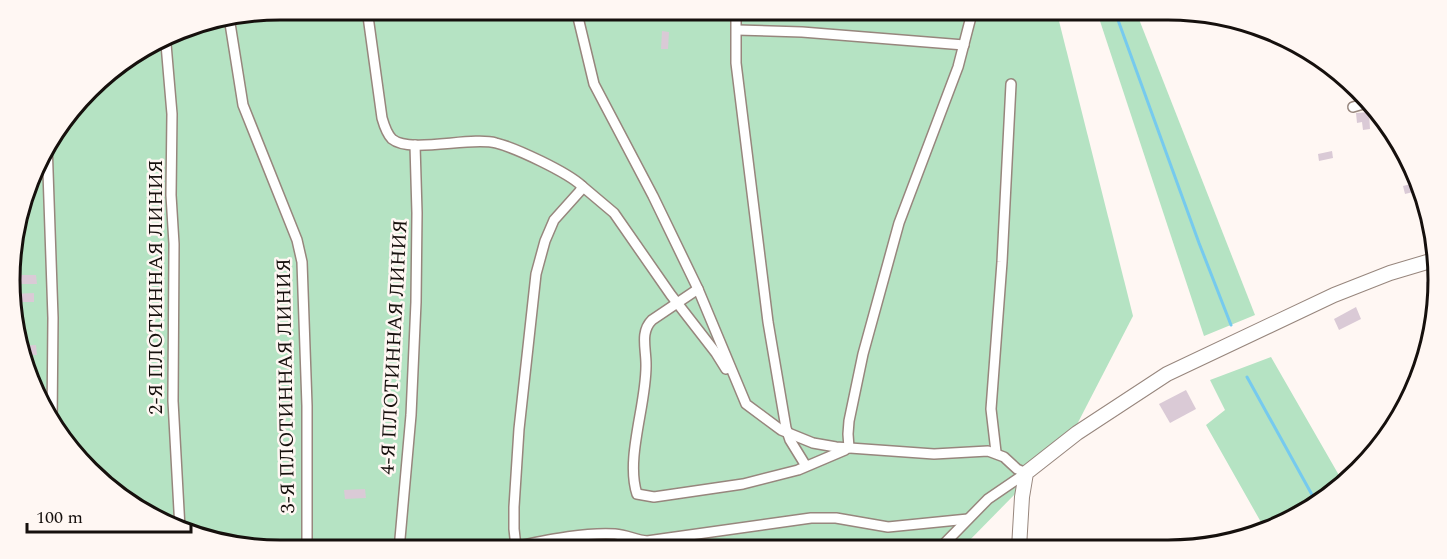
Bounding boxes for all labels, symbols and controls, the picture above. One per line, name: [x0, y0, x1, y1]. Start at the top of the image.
street label: 2-Я ПЛОТИННАЯ ЛИНИЯ: [141, 159, 171, 415]
street label: 4-Я ПЛОТИННАЯ ЛИНИЯ: [372, 219, 416, 475]
street label: 3-Я ПЛОТИННАЯ ЛИНИЯ: [269, 258, 303, 514]
scale bar: [27, 496, 190, 534]
text: 100 m: [36, 504, 83, 531]

